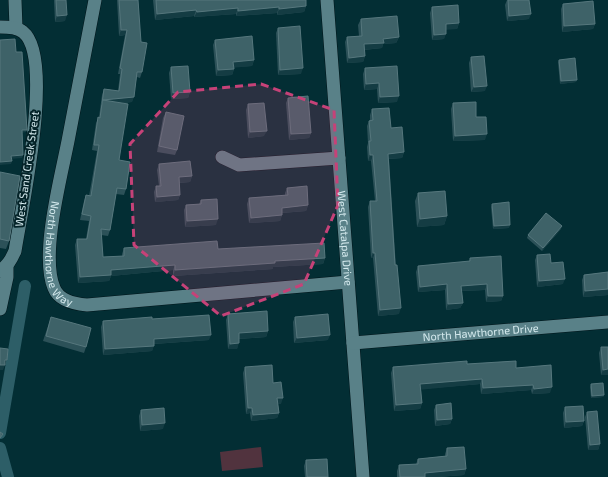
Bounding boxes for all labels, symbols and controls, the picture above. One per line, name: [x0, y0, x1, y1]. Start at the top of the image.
street label: West Sand Creek Street: [12, 110, 41, 228]
street label: West Catalpa Drive: [335, 190, 356, 286]
street label: North Hawthorne Way: [43, 200, 75, 308]
street label: North Hawthorne Drive: [422, 321, 539, 343]

